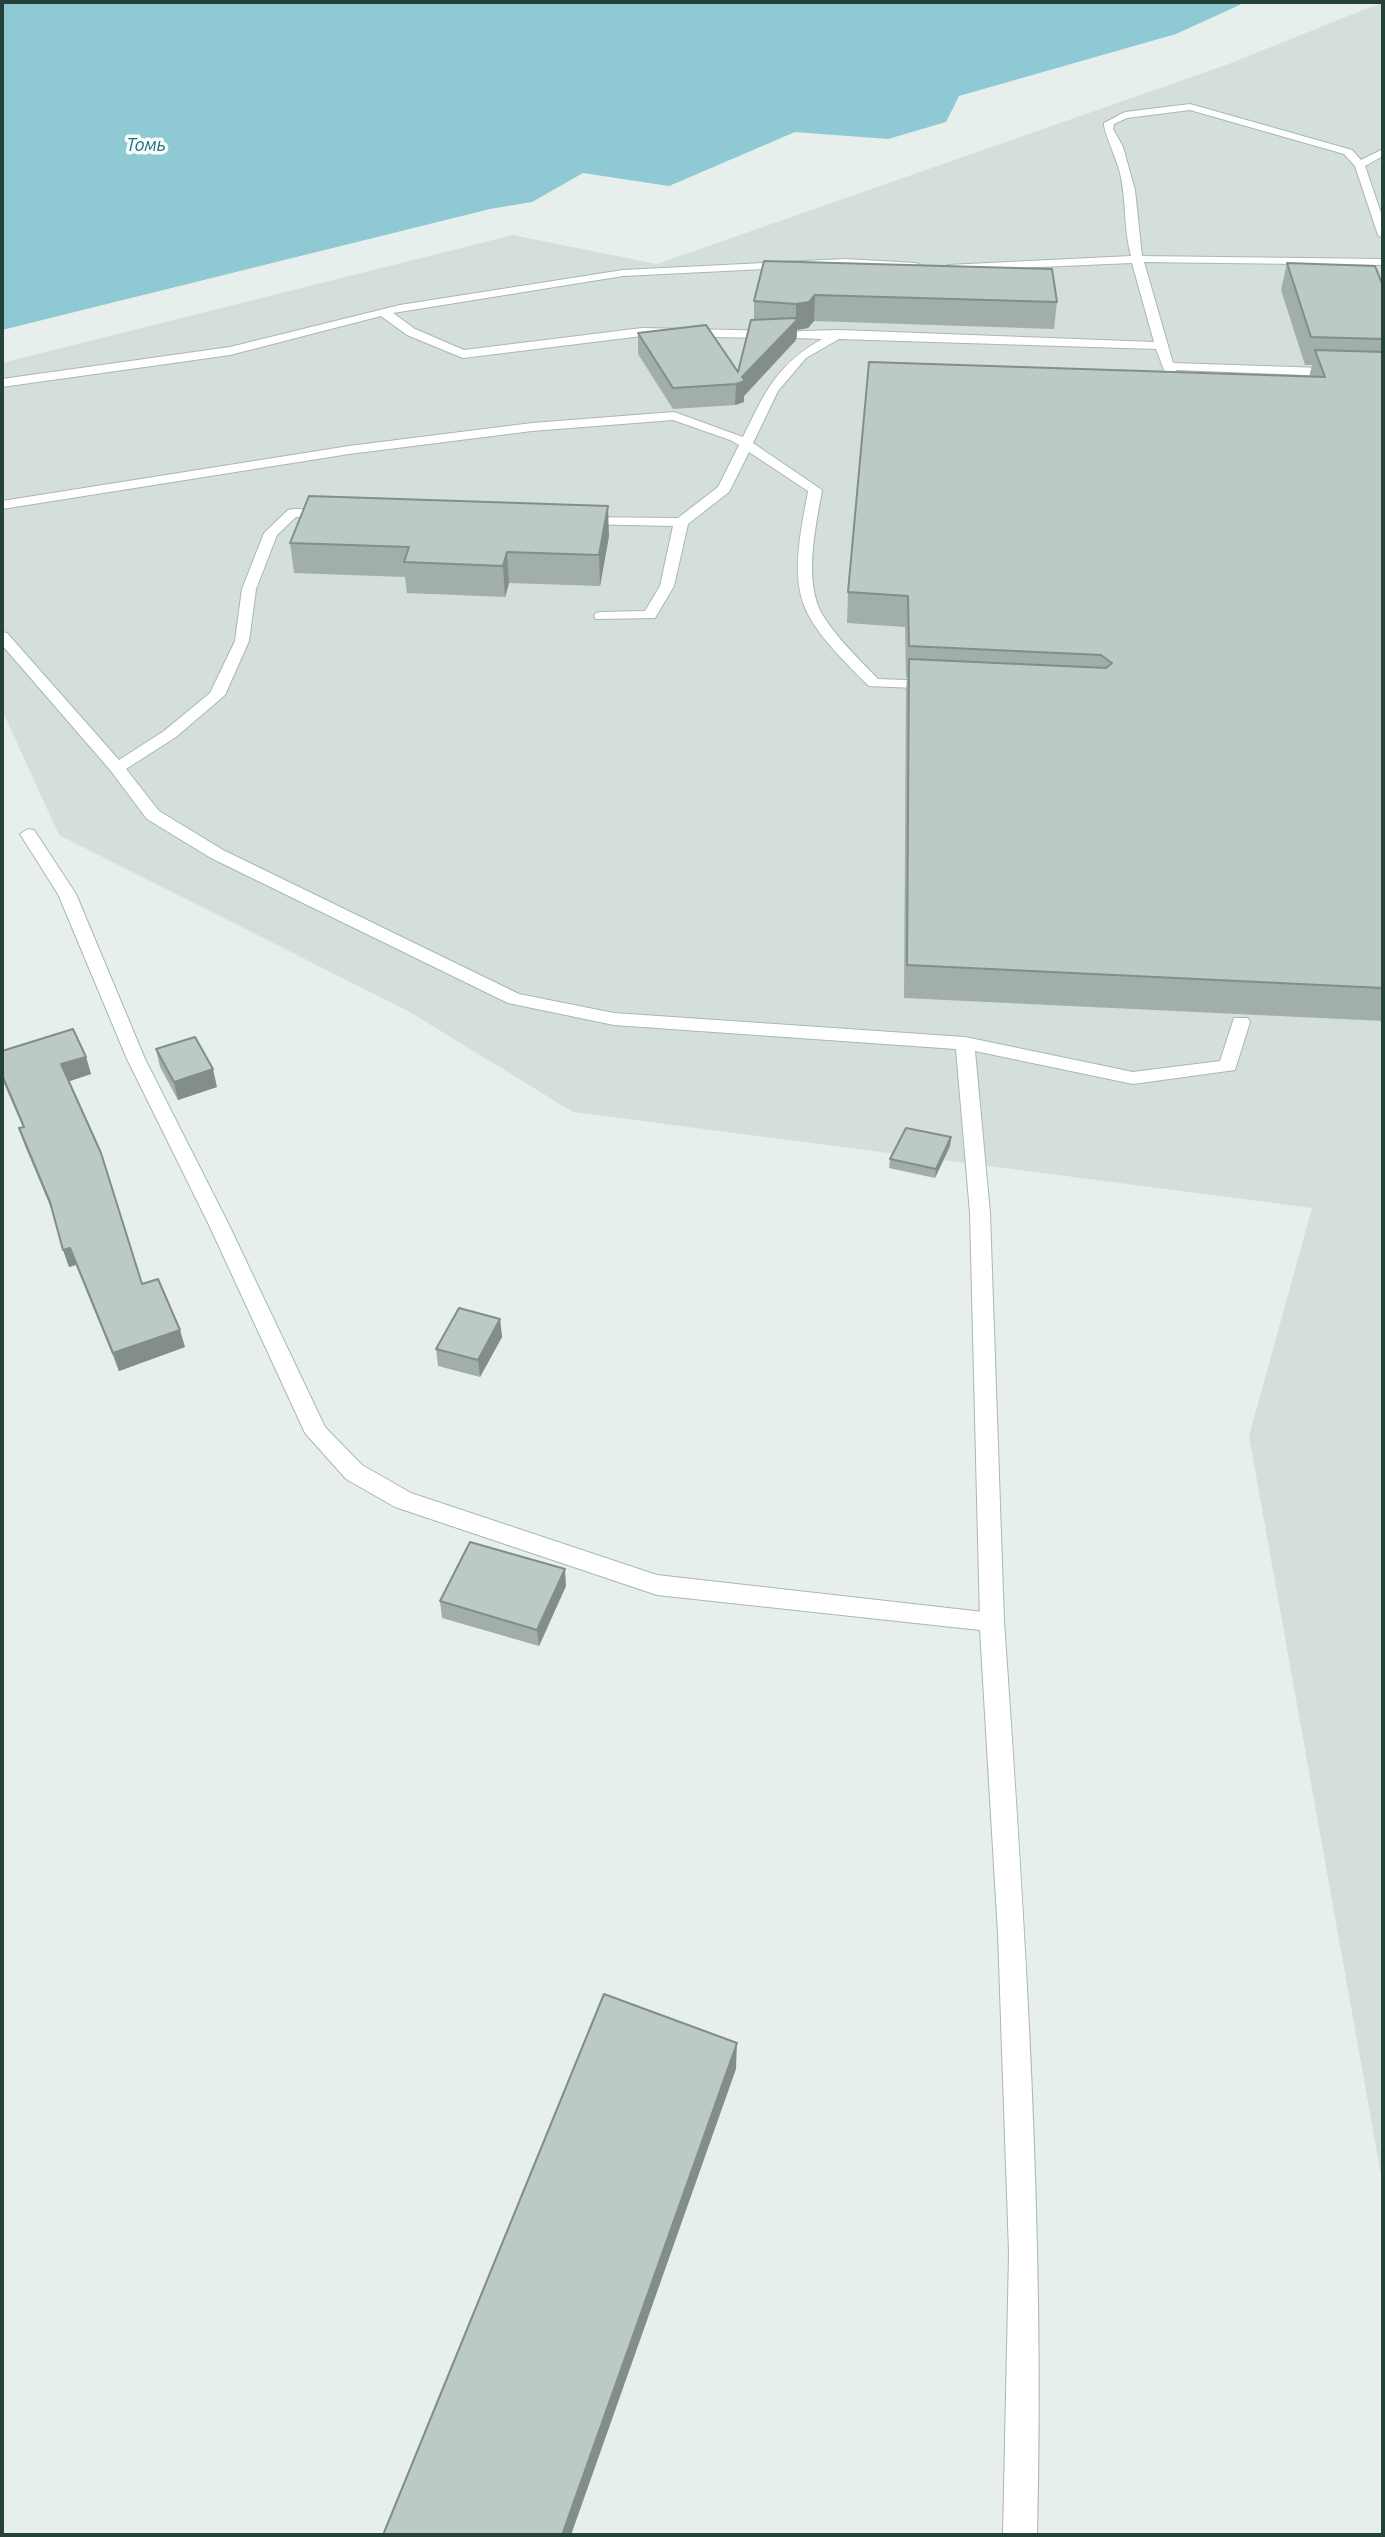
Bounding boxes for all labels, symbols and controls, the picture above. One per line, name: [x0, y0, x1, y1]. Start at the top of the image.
water label: Томь: [126, 134, 166, 156]

